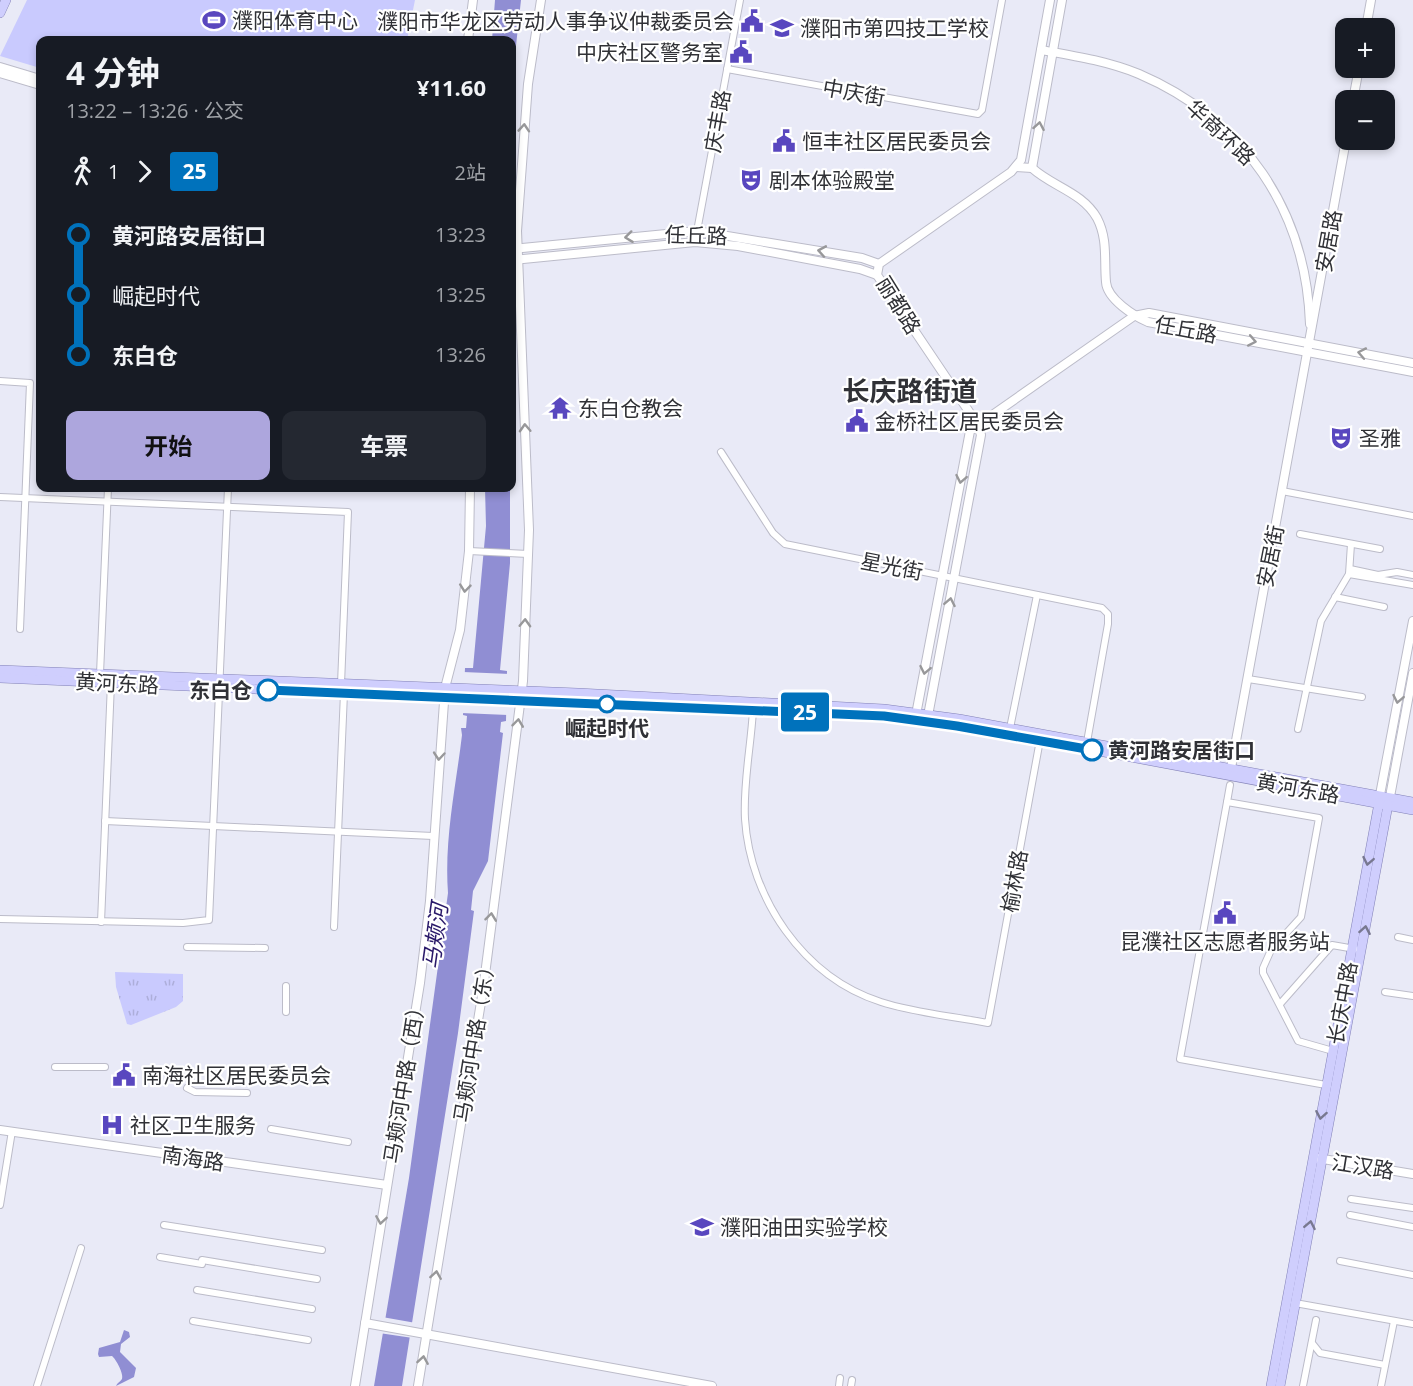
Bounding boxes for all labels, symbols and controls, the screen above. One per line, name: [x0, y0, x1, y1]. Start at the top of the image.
place label: 濮阳体育中心: [232, 6, 358, 34]
sports icon: 濮阳体育中心: [201, 7, 227, 33]
place label: 濮阳市华龙区劳动人事争议仲裁委员会: [377, 7, 734, 35]
public building icon: 濮阳市华龙区劳动人事争议仲裁委员会: [739, 8, 765, 34]
place label: 濮阳市第四技工学校: [800, 14, 989, 42]
school or university icon: 濮阳市第四技工学校: [769, 15, 795, 41]
map controls: [1335, 18, 1395, 150]
button: +: [1335, 18, 1395, 78]
place label: 中庆社区警务室: [576, 38, 723, 66]
public building icon: 中庆社区警务室: [728, 39, 754, 65]
text: 4 分钟: [66, 50, 159, 95]
text: ¥11.60: [417, 72, 486, 102]
street label: 中庆街: [821, 73, 887, 111]
street label: 庆丰路: [698, 88, 736, 154]
button: −: [1335, 90, 1395, 150]
street label: 华商环路: [1181, 93, 1261, 171]
text: 13:22 – 13:26 · 公交: [66, 97, 244, 124]
one-way arrow: [1032, 121, 1045, 131]
one-way arrow: [517, 123, 530, 132]
place label: 恒丰社区居民委员会: [802, 127, 991, 155]
public building icon: 恒丰社区居民委员会: [771, 128, 797, 154]
icon: walk: [66, 155, 99, 188]
icon: forward: [128, 155, 161, 188]
text: 25: [182, 157, 206, 185]
text: 1: [108, 158, 119, 185]
text: 2站: [455, 159, 486, 186]
place label: 剧本体验殿堂: [769, 166, 895, 194]
theatre icon: 剧本体验殿堂: [738, 167, 764, 193]
street label: 安居路: [1309, 208, 1347, 274]
text: 黄河路安居街口: [112, 220, 266, 250]
street label: 任丘路: [664, 220, 728, 250]
text: 13:23: [435, 221, 486, 248]
one-way arrow: [624, 230, 633, 242]
one-way arrow: [817, 245, 827, 258]
street label: 丽都路: [870, 271, 928, 339]
text: 崛起时代: [112, 280, 200, 310]
text: 13:25: [435, 281, 486, 308]
street label: 任丘路: [1152, 309, 1220, 349]
one-way arrow: [1247, 335, 1257, 347]
text: 东白仓: [112, 340, 178, 370]
text: 13:26: [435, 341, 486, 368]
one-way arrow: [1357, 347, 1367, 360]
district label: 长庆路街道: [843, 372, 978, 409]
place label: 东白仓教会: [578, 394, 683, 422]
temple icon: 东白仓教会: [547, 395, 573, 421]
place label: 金桥社区居民委员会: [875, 407, 1064, 435]
public building icon: 金桥社区居民委员会: [844, 408, 870, 434]
button: 开始: [66, 411, 270, 480]
button: 车票: [282, 411, 486, 480]
one-way arrow: [518, 423, 531, 432]
place label: 圣雅: [1359, 424, 1401, 452]
theatre icon: 圣雅: [1328, 425, 1354, 451]
one-way arrow: [955, 474, 968, 484]
street label: 安居街: [1250, 522, 1290, 590]
street label: 星光街: [858, 546, 926, 586]
one-way arrow: [459, 583, 472, 592]
one-way arrow: [943, 597, 956, 607]
one-way arrow: [519, 618, 532, 627]
one-way arrow: [919, 665, 932, 675]
street label: 黄河东路: [74, 667, 160, 699]
place label: 东白仓: [189, 676, 252, 704]
marker: 东白仓: [257, 679, 279, 701]
line badge: 25: [778, 692, 832, 732]
one-way arrow: [1392, 694, 1405, 704]
marker: 崛起时代: [598, 695, 616, 713]
text: 25: [793, 698, 817, 726]
place label: 崛起时代: [565, 714, 649, 742]
one-way arrow: [511, 719, 524, 728]
place label: 黄河路安居街口: [1108, 736, 1255, 764]
marker: 黄河路安居街口: [1081, 739, 1103, 761]
one-way arrow: [433, 751, 446, 760]
street label: 黄河东路: [1254, 767, 1342, 809]
street label: 榆林路: [995, 848, 1033, 914]
one-way arrow: [1362, 856, 1375, 866]
water label: 马颊河: [415, 897, 454, 971]
public building icon: 昆濮社区志愿者服务站: [1212, 900, 1238, 926]
one-way arrow: [485, 912, 497, 921]
one-way arrow: [1358, 926, 1371, 936]
place label: 昆濮社区志愿者服务站: [1120, 927, 1330, 955]
street label: 马颊河中路（东）: [447, 954, 501, 1124]
street label: 长庆中路: [1321, 959, 1363, 1047]
street label: 马颊河中路（西）: [377, 995, 431, 1165]
place label: 南海社区居民委员会: [142, 1061, 331, 1089]
public building icon: 南海社区居民委员会: [111, 1062, 137, 1088]
one-way arrow: [1315, 1109, 1328, 1119]
place label: 社区卫生服务: [130, 1111, 256, 1139]
hospital icon: 社区卫生服务: [99, 1112, 125, 1138]
street label: 南海路: [160, 1140, 226, 1176]
street label: 江汉路: [1330, 1147, 1396, 1185]
place label: 濮阳油田实验学校: [720, 1213, 888, 1241]
school or university icon: 濮阳油田实验学校: [689, 1214, 715, 1240]
one-way arrow: [376, 1215, 388, 1224]
one-way arrow: [1303, 1221, 1316, 1231]
one-way arrow: [430, 1271, 442, 1280]
one-way arrow: [416, 1355, 428, 1364]

